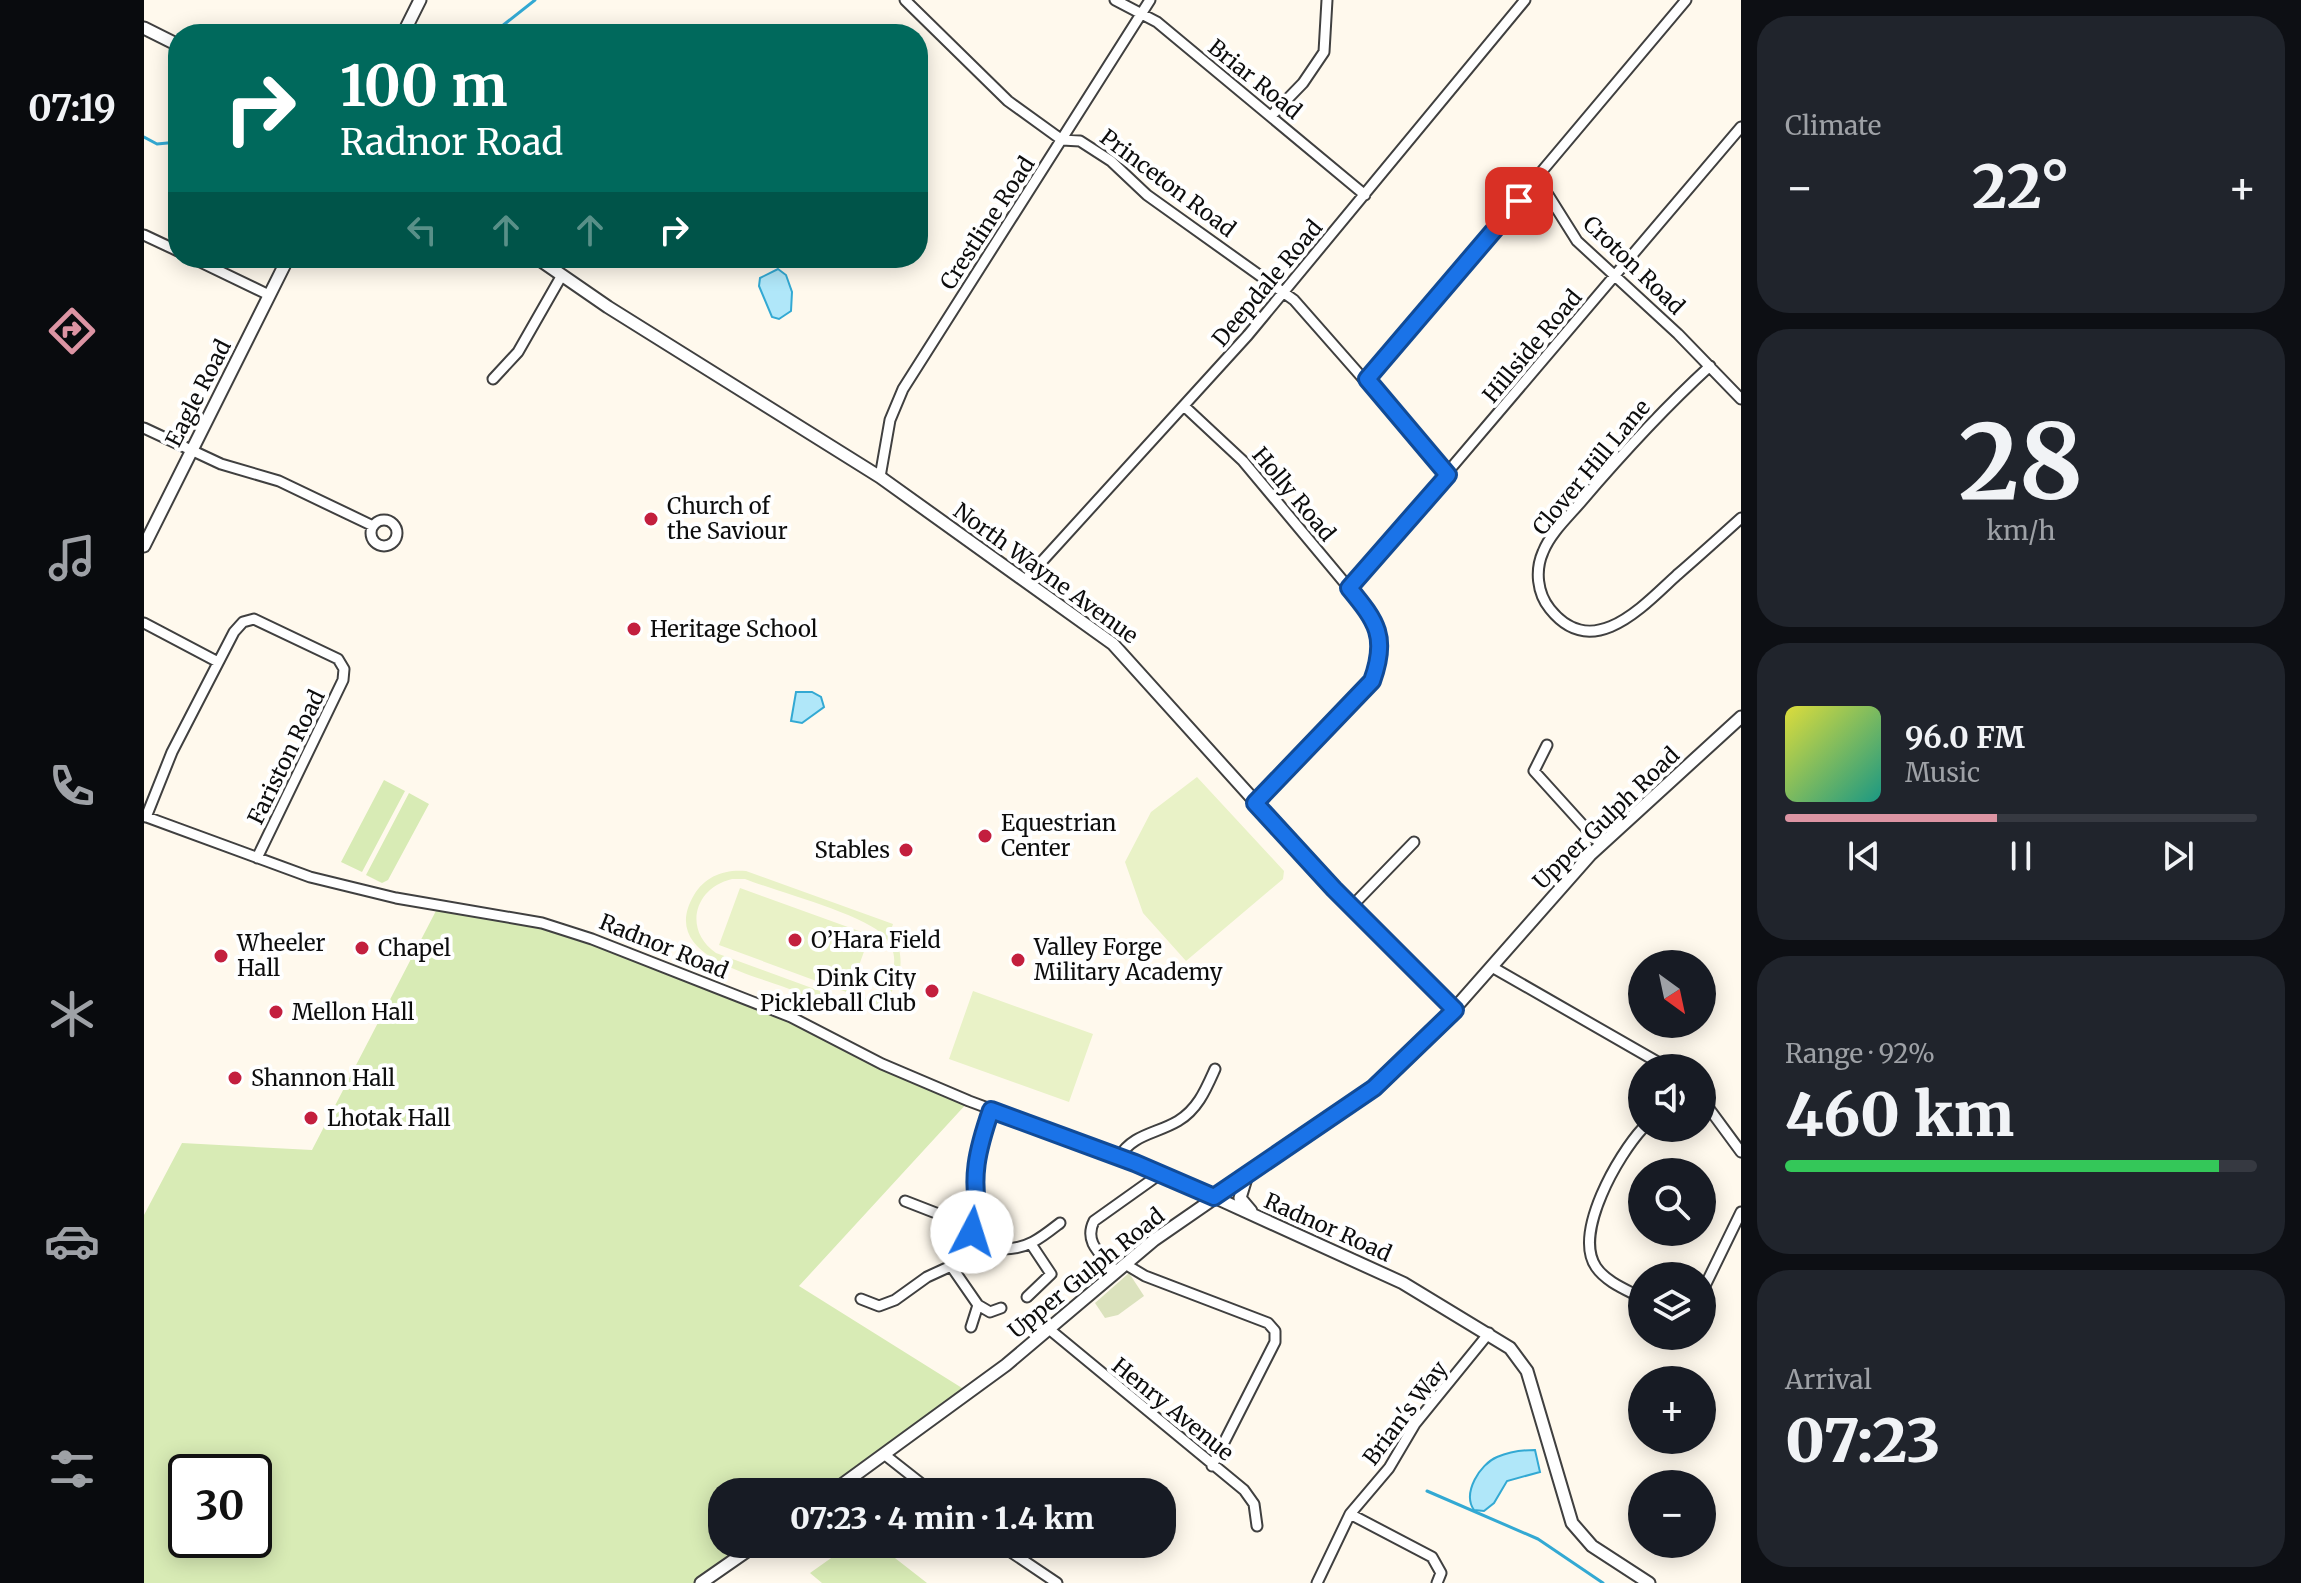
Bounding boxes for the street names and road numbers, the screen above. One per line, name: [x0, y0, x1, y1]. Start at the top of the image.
street label: Briar Road: [1203, 33, 1307, 125]
street label: Princeton Road: [1095, 123, 1241, 243]
street label: Crestline Road: [934, 151, 1040, 295]
street label: Croton Road: [1577, 210, 1691, 320]
street label: Deepdale Road: [1206, 214, 1328, 352]
street label: Hillside Road: [1476, 284, 1588, 408]
street label: Eagle Road: [159, 335, 237, 451]
street label: Clover Hill Lane: [1526, 393, 1656, 541]
street label: Holly Road: [1246, 441, 1342, 547]
street label: North Wayne Avenue: [948, 497, 1144, 649]
street label: Fariston Road: [241, 685, 331, 829]
street label: Upper Gulph Road: [1527, 741, 1685, 895]
street label: Radnor Road: [595, 907, 733, 985]
street label: Radnor Road: [1260, 1186, 1396, 1268]
street label: Upper Gulph Road: [1002, 1201, 1170, 1345]
street label: Henry Avenue: [1106, 1351, 1240, 1467]
street label: Brian's Way: [1357, 1355, 1453, 1471]

